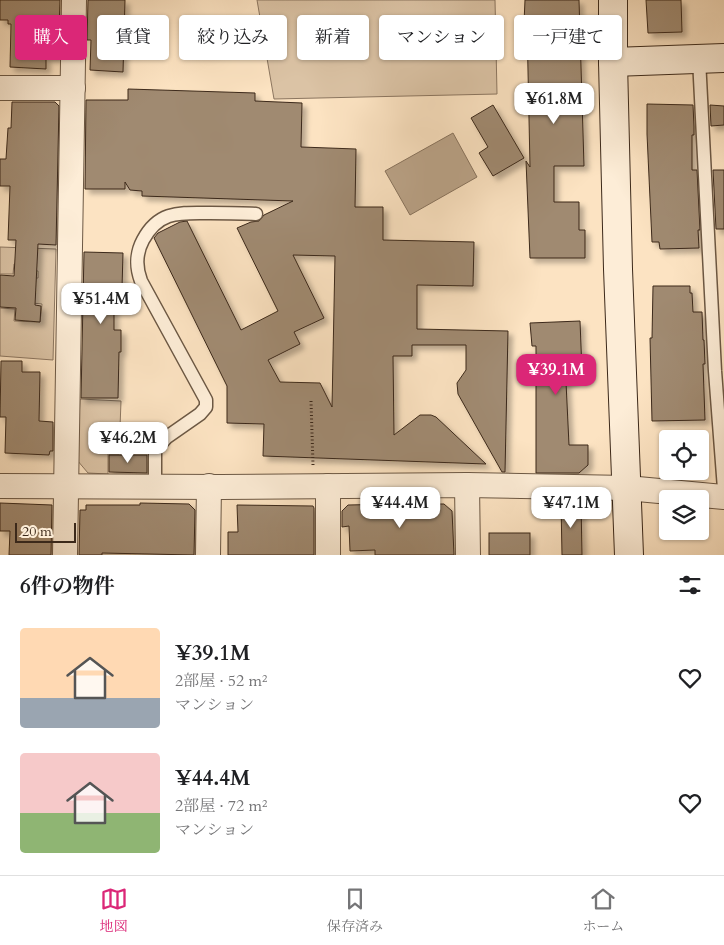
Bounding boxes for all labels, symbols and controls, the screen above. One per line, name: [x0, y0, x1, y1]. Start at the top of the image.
chip: 購入: [15, 15, 87, 60]
chip: 賃貸: [97, 15, 169, 60]
chip: 絞り込み: [179, 15, 287, 60]
chip: 新着: [297, 15, 369, 60]
chip: マンション: [379, 15, 504, 60]
chip: 一戸建て: [514, 15, 622, 60]
pin: ¥61.8M: [513, 82, 595, 125]
text: ¥61.8M: [525, 88, 583, 110]
pin: ¥51.4M: [60, 282, 142, 325]
text: ¥51.4M: [72, 288, 130, 310]
pin: ¥39.1M: [515, 354, 597, 396]
text: ¥39.1M: [527, 359, 585, 381]
pin: ¥46.2M: [87, 422, 169, 464]
text: ¥46.2M: [99, 427, 157, 449]
map controls: [659, 430, 709, 540]
button: locate: [659, 430, 709, 480]
pin: ¥44.4M: [359, 486, 441, 529]
pin: ¥47.1M: [530, 486, 612, 529]
button: layers: [659, 490, 709, 540]
text: ¥44.4M: [371, 492, 429, 514]
text: ¥47.1M: [542, 492, 600, 514]
scale bar: [15, 520, 76, 543]
text: 20 m: [22, 522, 52, 541]
icon: filters: [676, 571, 704, 599]
text: 6件の物件: [20, 572, 115, 601]
text: ¥39.1M: [175, 639, 251, 668]
icon: home: [60, 648, 120, 708]
icon: heart: [676, 664, 704, 692]
text: 2部屋 · 52 m²: [175, 670, 267, 692]
text: マンション: [175, 694, 254, 716]
text: ¥44.4M: [175, 764, 251, 793]
icon: home: [60, 773, 120, 833]
icon: heart: [676, 789, 704, 817]
text: 2部屋 · 72 m²: [175, 795, 267, 817]
text: マンション: [175, 819, 254, 841]
tab: 地図: [100, 885, 128, 936]
tab: 保存済み: [327, 885, 383, 936]
tab: ホーム: [582, 885, 624, 936]

